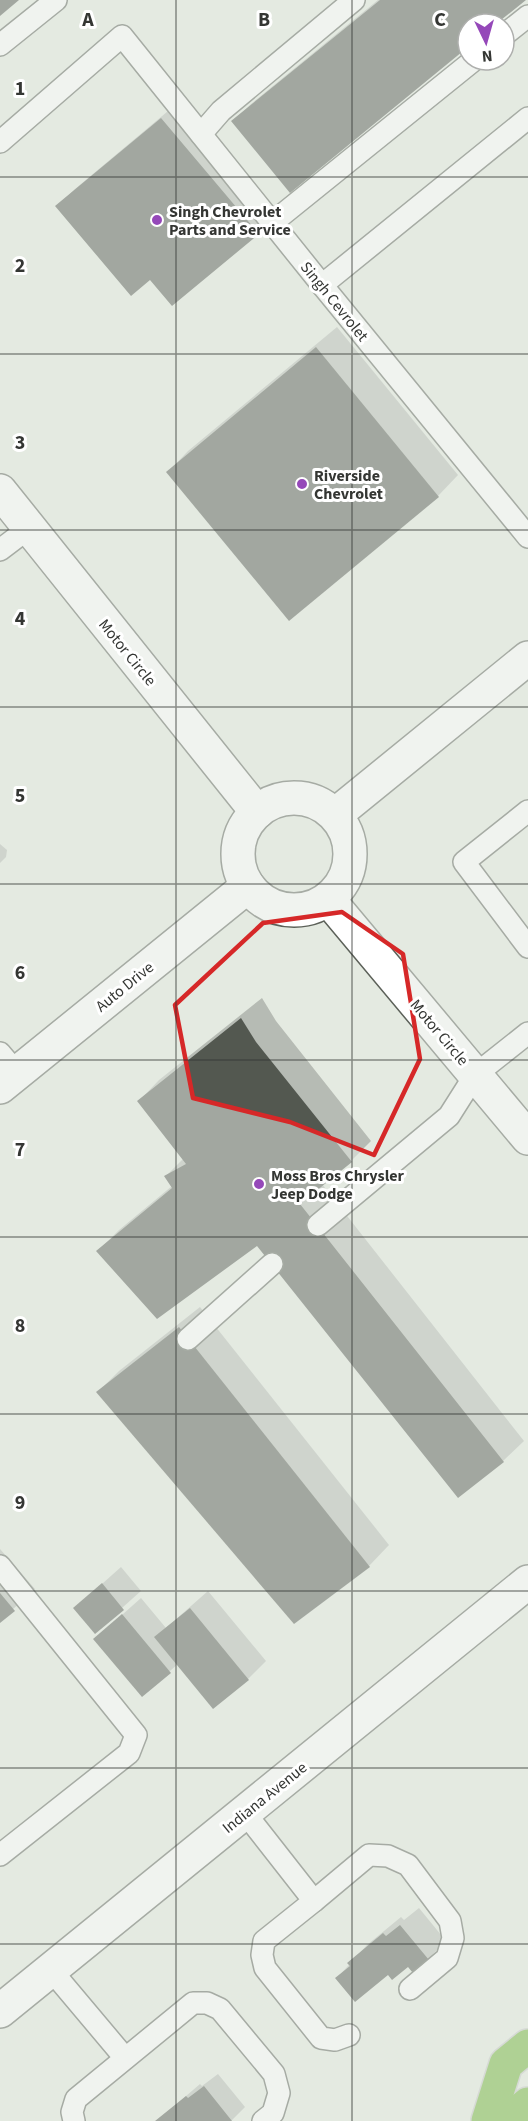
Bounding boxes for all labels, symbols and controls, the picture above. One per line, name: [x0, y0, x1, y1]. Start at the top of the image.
text: A: [81, 6, 94, 34]
text: B: [258, 6, 270, 34]
text: C: [434, 6, 446, 34]
north arrow: [456, 12, 516, 72]
text: N: [481, 45, 493, 67]
text: 1: [15, 75, 25, 103]
place label: Singh Chevrolet Parts and Service: [169, 201, 291, 241]
marker: Singh Chevrolet Parts and Service: [150, 213, 164, 227]
text: 2: [15, 252, 25, 280]
street label: Singh Cevrolet: [295, 257, 374, 347]
text: 3: [15, 429, 25, 457]
place label: Riverside Chevrolet: [314, 465, 383, 505]
marker: Riverside Chevrolet: [295, 477, 309, 491]
text: 4: [15, 605, 26, 633]
street label: Motor Circle: [93, 614, 161, 691]
text: 5: [15, 782, 25, 810]
street label: Auto Drive: [91, 956, 158, 1017]
text: 6: [15, 959, 25, 987]
street label: Motor Circle: [405, 995, 474, 1071]
text: 7: [15, 1136, 25, 1164]
place label: Moss Bros Chrysler Jeep Dodge: [271, 1165, 405, 1205]
marker: Moss Bros Chrysler Jeep Dodge: [252, 1177, 266, 1191]
text: 8: [15, 1312, 25, 1340]
text: 9: [15, 1489, 25, 1517]
street label: Indiana Avenue: [218, 1757, 312, 1839]

